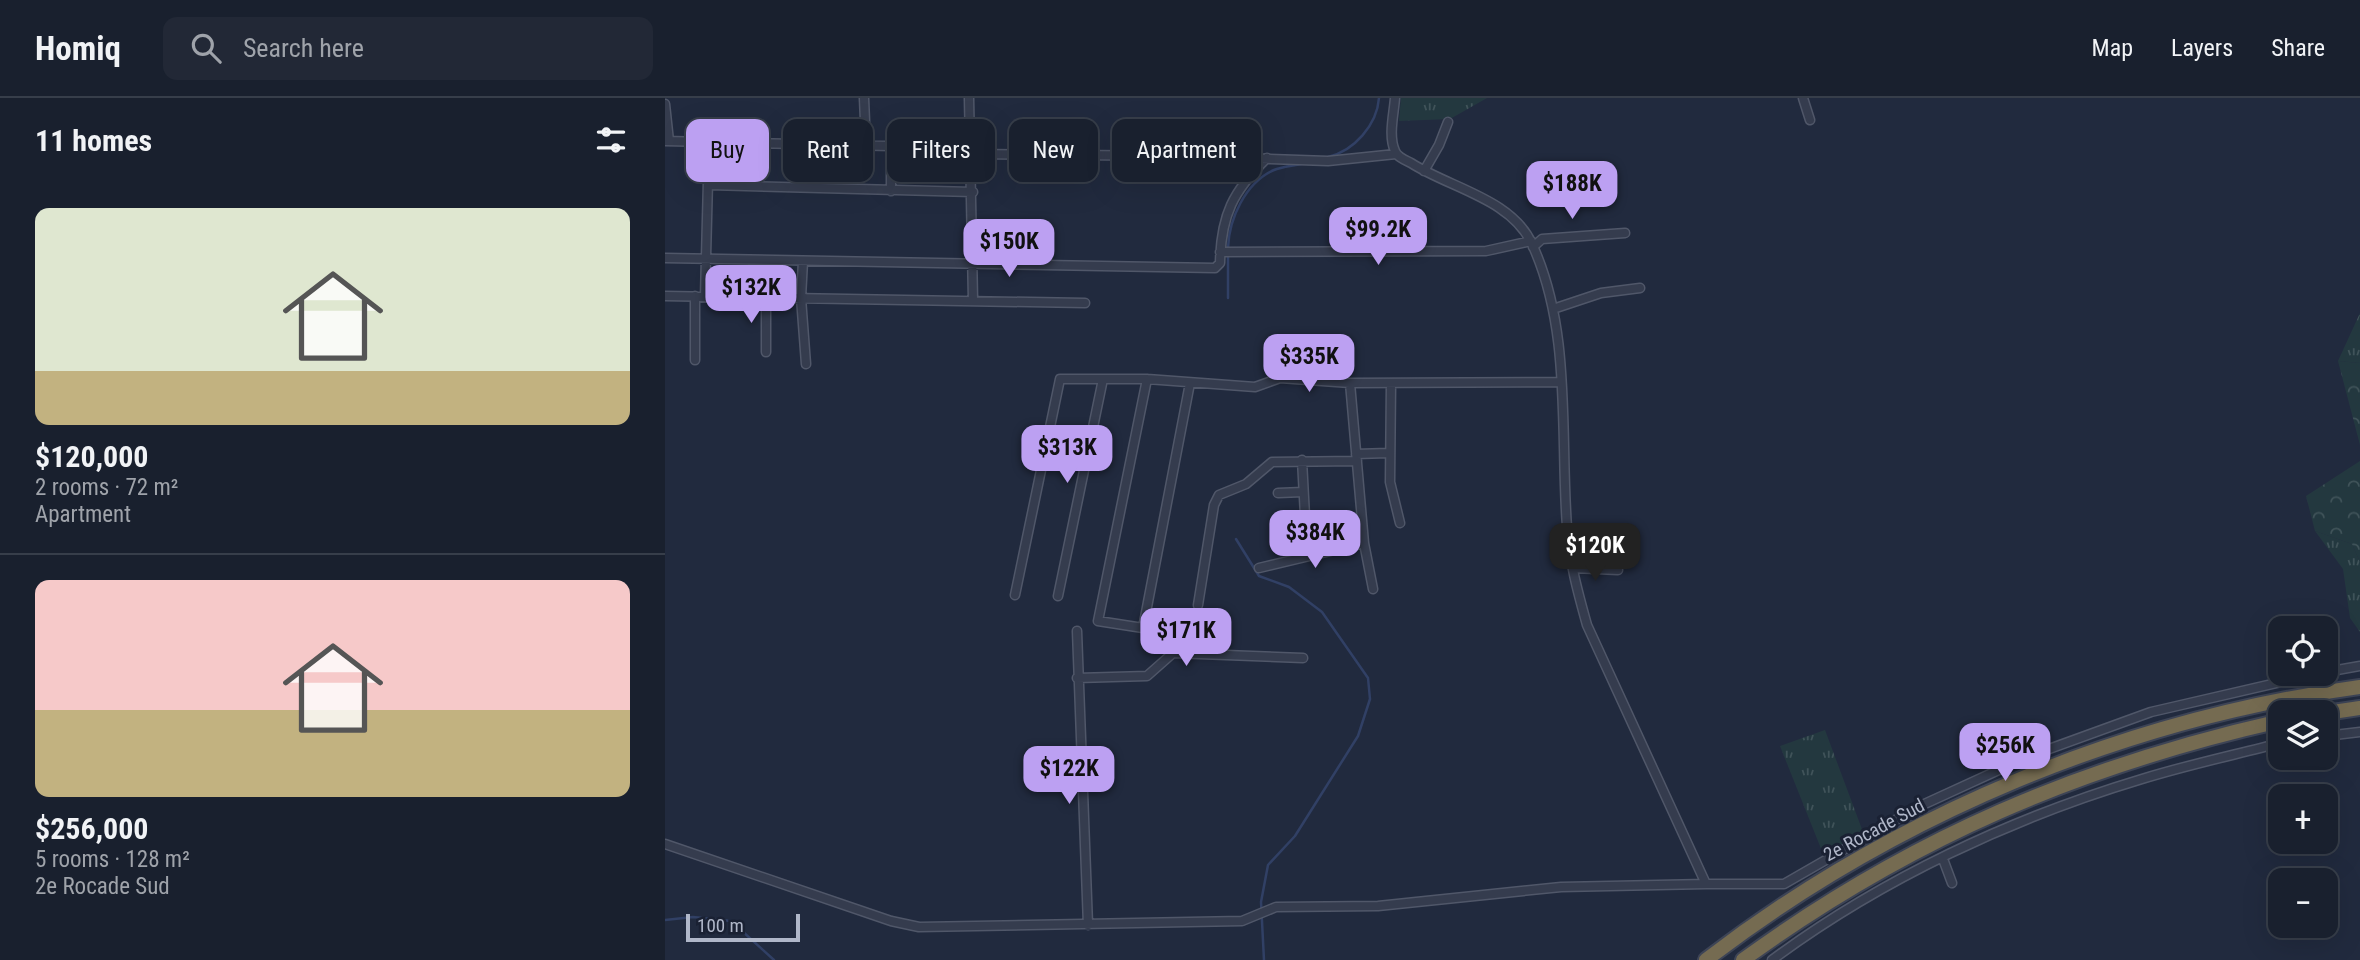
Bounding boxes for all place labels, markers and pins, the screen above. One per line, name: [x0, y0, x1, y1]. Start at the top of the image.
pin: $188K: [1523, 162, 1621, 221]
pin: $99.2K: [1321, 208, 1435, 267]
pin: $150K: [960, 220, 1058, 279]
pin: $132K: [702, 266, 800, 325]
pin: $335K: [1260, 334, 1358, 394]
pin: $313K: [1018, 426, 1116, 485]
pin: $384K: [1266, 510, 1364, 570]
pin: $120K: [1546, 524, 1644, 583]
pin: $171K: [1137, 608, 1235, 668]
pin: $256K: [1956, 724, 2054, 783]
pin: $122K: [1020, 746, 1118, 806]

